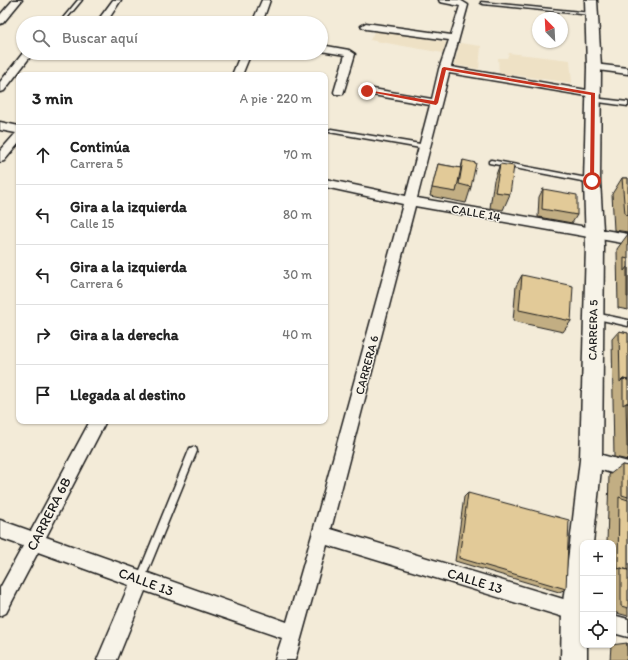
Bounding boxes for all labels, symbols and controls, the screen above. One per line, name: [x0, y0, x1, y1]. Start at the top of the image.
north arrow: [532, 12, 568, 48]
search box: [16, 16, 328, 60]
icon: search: [30, 27, 52, 49]
text: Buscar aquí: [62, 29, 138, 47]
route end: [358, 82, 376, 100]
text: 3 min: [32, 88, 73, 108]
text: A pie · 220 m: [240, 91, 312, 106]
text: Continúa: [70, 138, 130, 156]
icon: ahead: [32, 144, 54, 166]
text: 70 m: [284, 147, 312, 162]
text: Carrera 5: [70, 156, 123, 171]
route start: [583, 172, 601, 190]
text: Gira a la izquierda: [70, 198, 187, 216]
street label: CALLE 14: [450, 202, 502, 224]
icon: left: [32, 204, 54, 226]
text: 80 m: [283, 207, 312, 222]
text: Calle 15: [70, 216, 114, 231]
text: Gira a la izquierda: [70, 258, 187, 276]
icon: left: [32, 264, 54, 286]
text: 30 m: [283, 267, 312, 282]
text: Carrera 6: [70, 276, 123, 291]
street label: CARRERA 5: [585, 299, 601, 361]
icon: right: [32, 324, 54, 346]
text: Gira a la derecha: [70, 326, 179, 344]
text: 40 m: [282, 327, 312, 342]
street label: CARRERA 6: [352, 334, 382, 396]
icon: arrive: [32, 384, 54, 406]
text: Llegada al destino: [70, 386, 186, 404]
street label: CARRERA 6B: [23, 474, 75, 553]
map controls: [580, 540, 616, 648]
button: +: [580, 540, 616, 576]
street label: CALLE 13: [116, 564, 176, 600]
street label: CALLE 13: [445, 565, 505, 598]
button: −: [580, 576, 616, 612]
button: locate: [580, 612, 616, 648]

